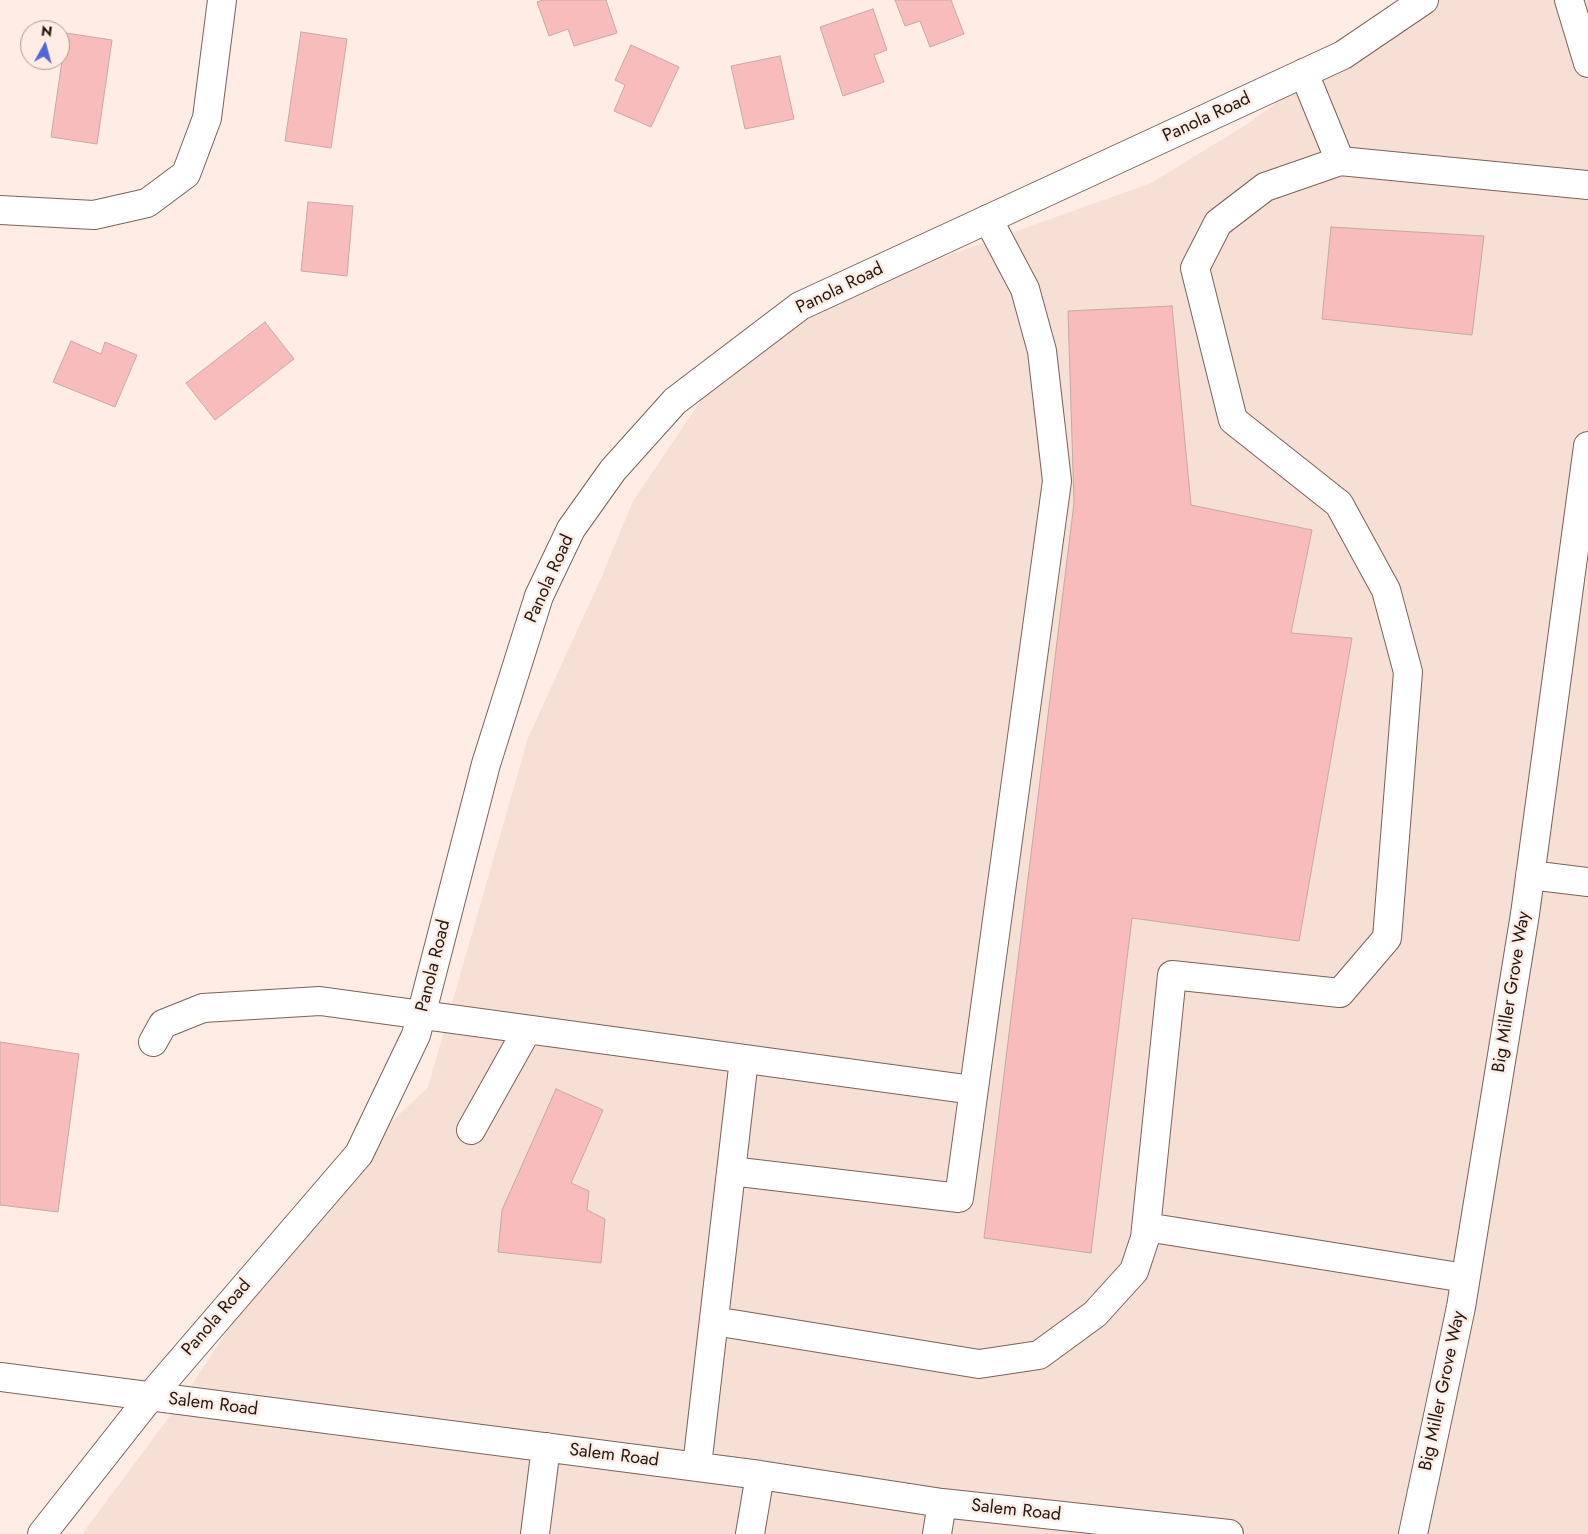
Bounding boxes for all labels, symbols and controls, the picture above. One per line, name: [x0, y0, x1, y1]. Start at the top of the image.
north arrow: [20, 20, 70, 70]
text: N: [40, 21, 53, 42]
street label: Panola Road: [1160, 88, 1254, 148]
street label: Panola Road: [793, 259, 887, 319]
street label: Panola Road: [521, 532, 579, 626]
street label: Big Miller Grove Way: [1489, 910, 1535, 1074]
street label: Panola Road: [412, 918, 456, 1014]
street label: Panola Road: [178, 1275, 256, 1361]
street label: Big Miller Grove Way: [1415, 1309, 1471, 1473]
street label: Salem Road: [167, 1389, 259, 1421]
street label: Salem Road: [568, 1440, 660, 1472]
street label: Salem Road: [970, 1496, 1062, 1526]

